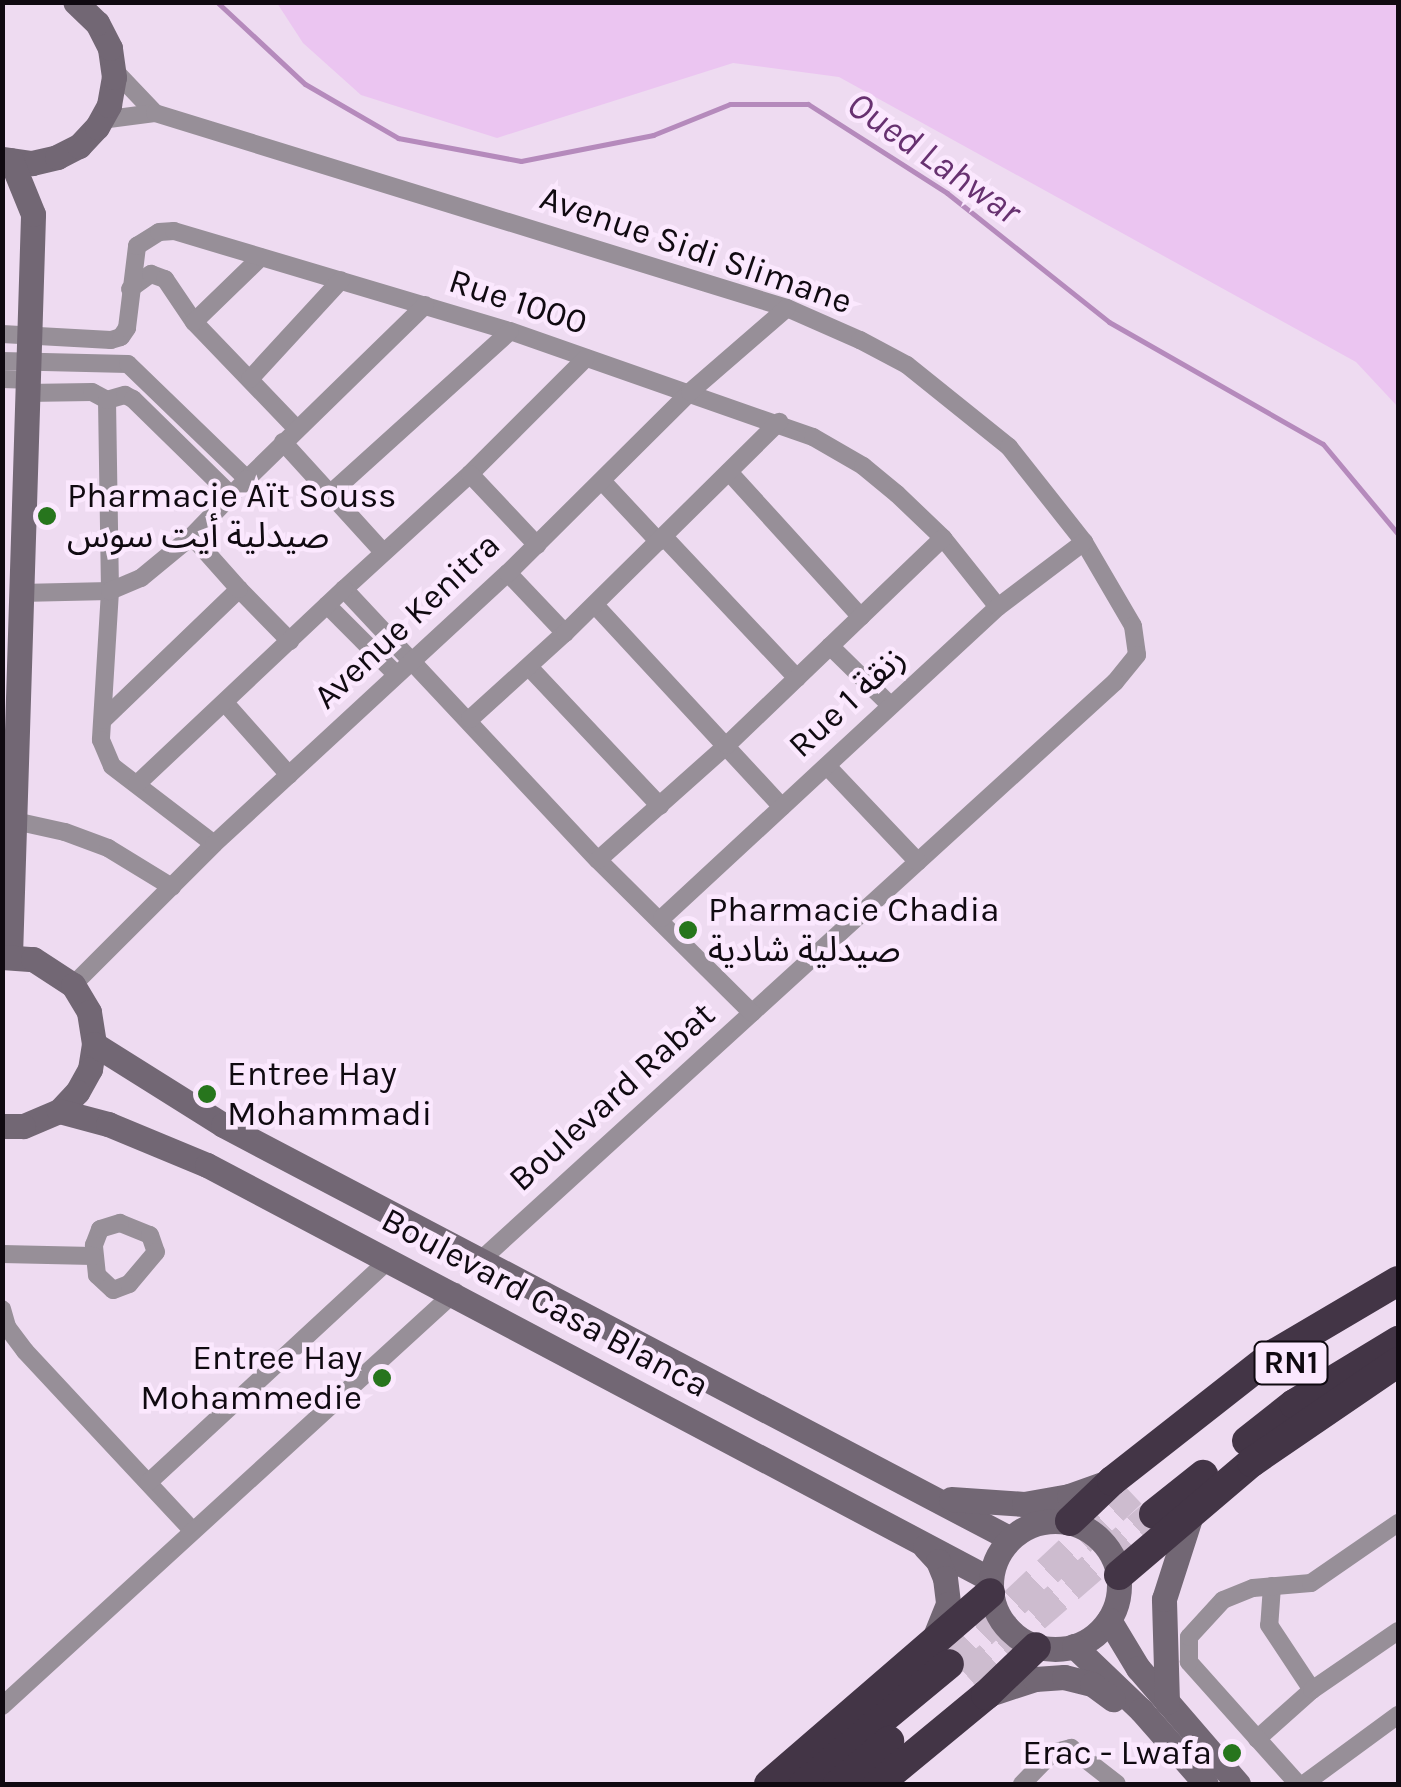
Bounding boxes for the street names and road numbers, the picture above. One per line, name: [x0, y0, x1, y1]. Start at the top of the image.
street label: Avenue Sidi Slimane: [535, 177, 857, 323]
street label: Rue 1000: [444, 260, 592, 344]
street label: Avenue Kenitra: [305, 524, 509, 718]
street label: Rue 1 زنقة: [780, 637, 914, 767]
street label: Boulevard Rabat: [500, 994, 724, 1200]
street label: Boulevard Casa Blanca: [374, 1199, 716, 1407]
road number: RN1: [1254, 1336, 1328, 1390]

